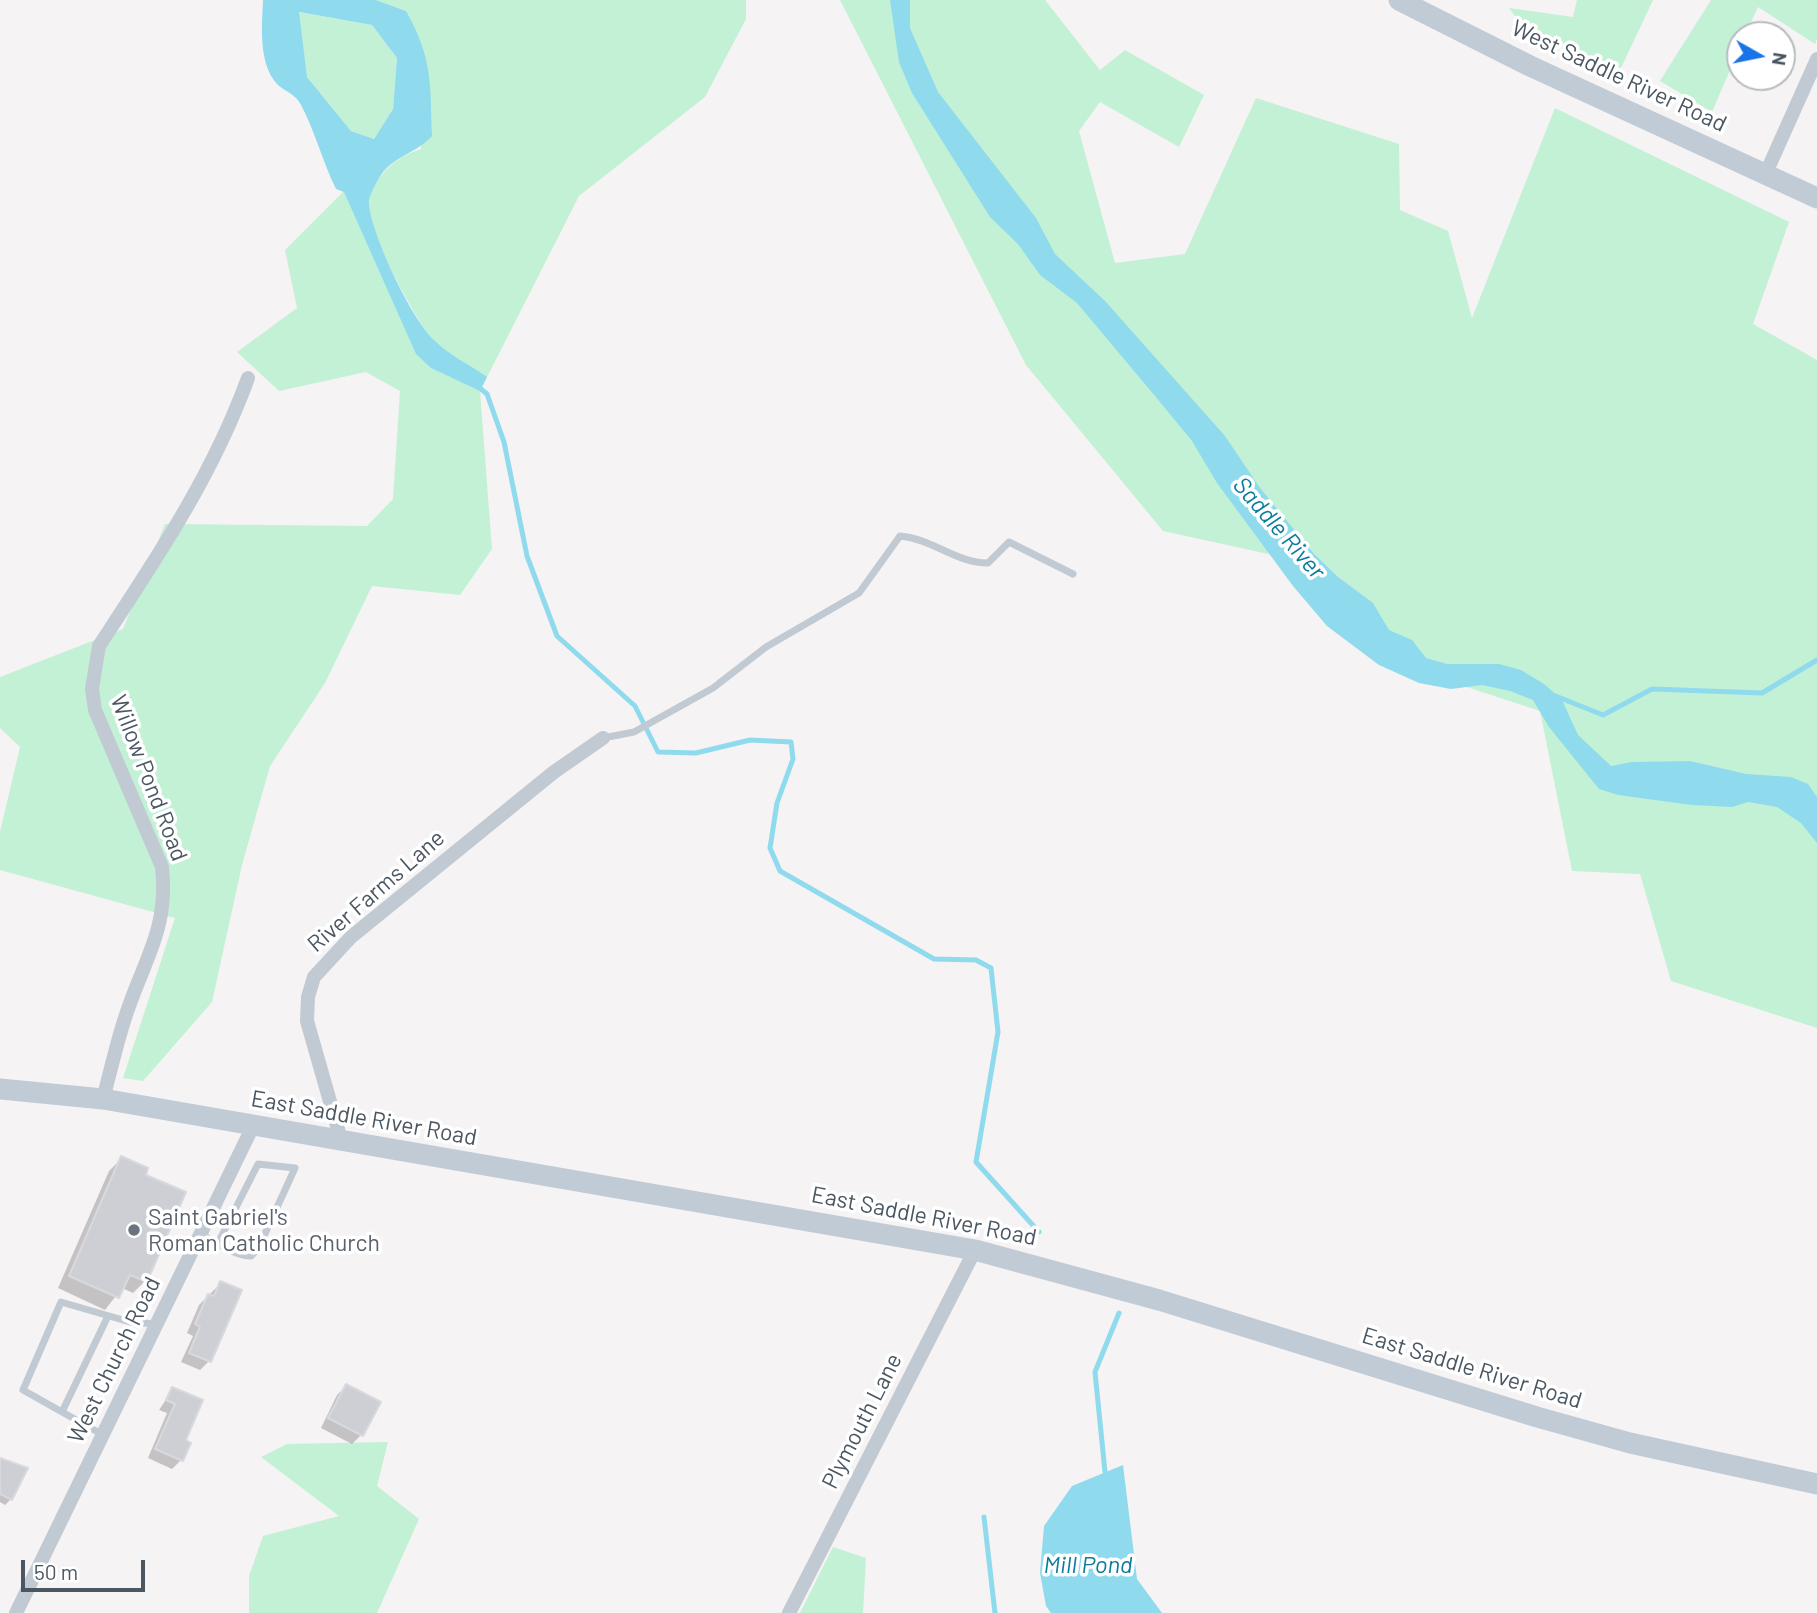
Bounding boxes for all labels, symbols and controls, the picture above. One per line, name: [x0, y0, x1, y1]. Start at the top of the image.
street label: West Saddle River Road: [1507, 14, 1731, 138]
north arrow: [1726, 21, 1796, 91]
text: N: [1768, 51, 1793, 67]
water label: Saddle River: [1227, 471, 1331, 585]
street label: Willow Pond Road: [105, 691, 193, 865]
street label: River Farms Lane: [302, 824, 450, 958]
street label: East Saddle River Road: [249, 1085, 479, 1151]
street label: East Saddle River Road: [809, 1181, 1039, 1251]
place label: Saint Gabriel's Roman Catholic Church: [148, 1203, 380, 1257]
marker: Saint Gabriel's Roman Catholic Church: [126, 1222, 142, 1238]
street label: West Church Road: [62, 1272, 166, 1448]
street label: East Saddle River Road: [1359, 1321, 1585, 1415]
street label: Plymouth Lane: [816, 1349, 908, 1493]
scale bar: [24, 1546, 149, 1590]
water label: Mill Pond: [1043, 1551, 1133, 1579]
text: 50 m: [34, 1559, 78, 1584]

